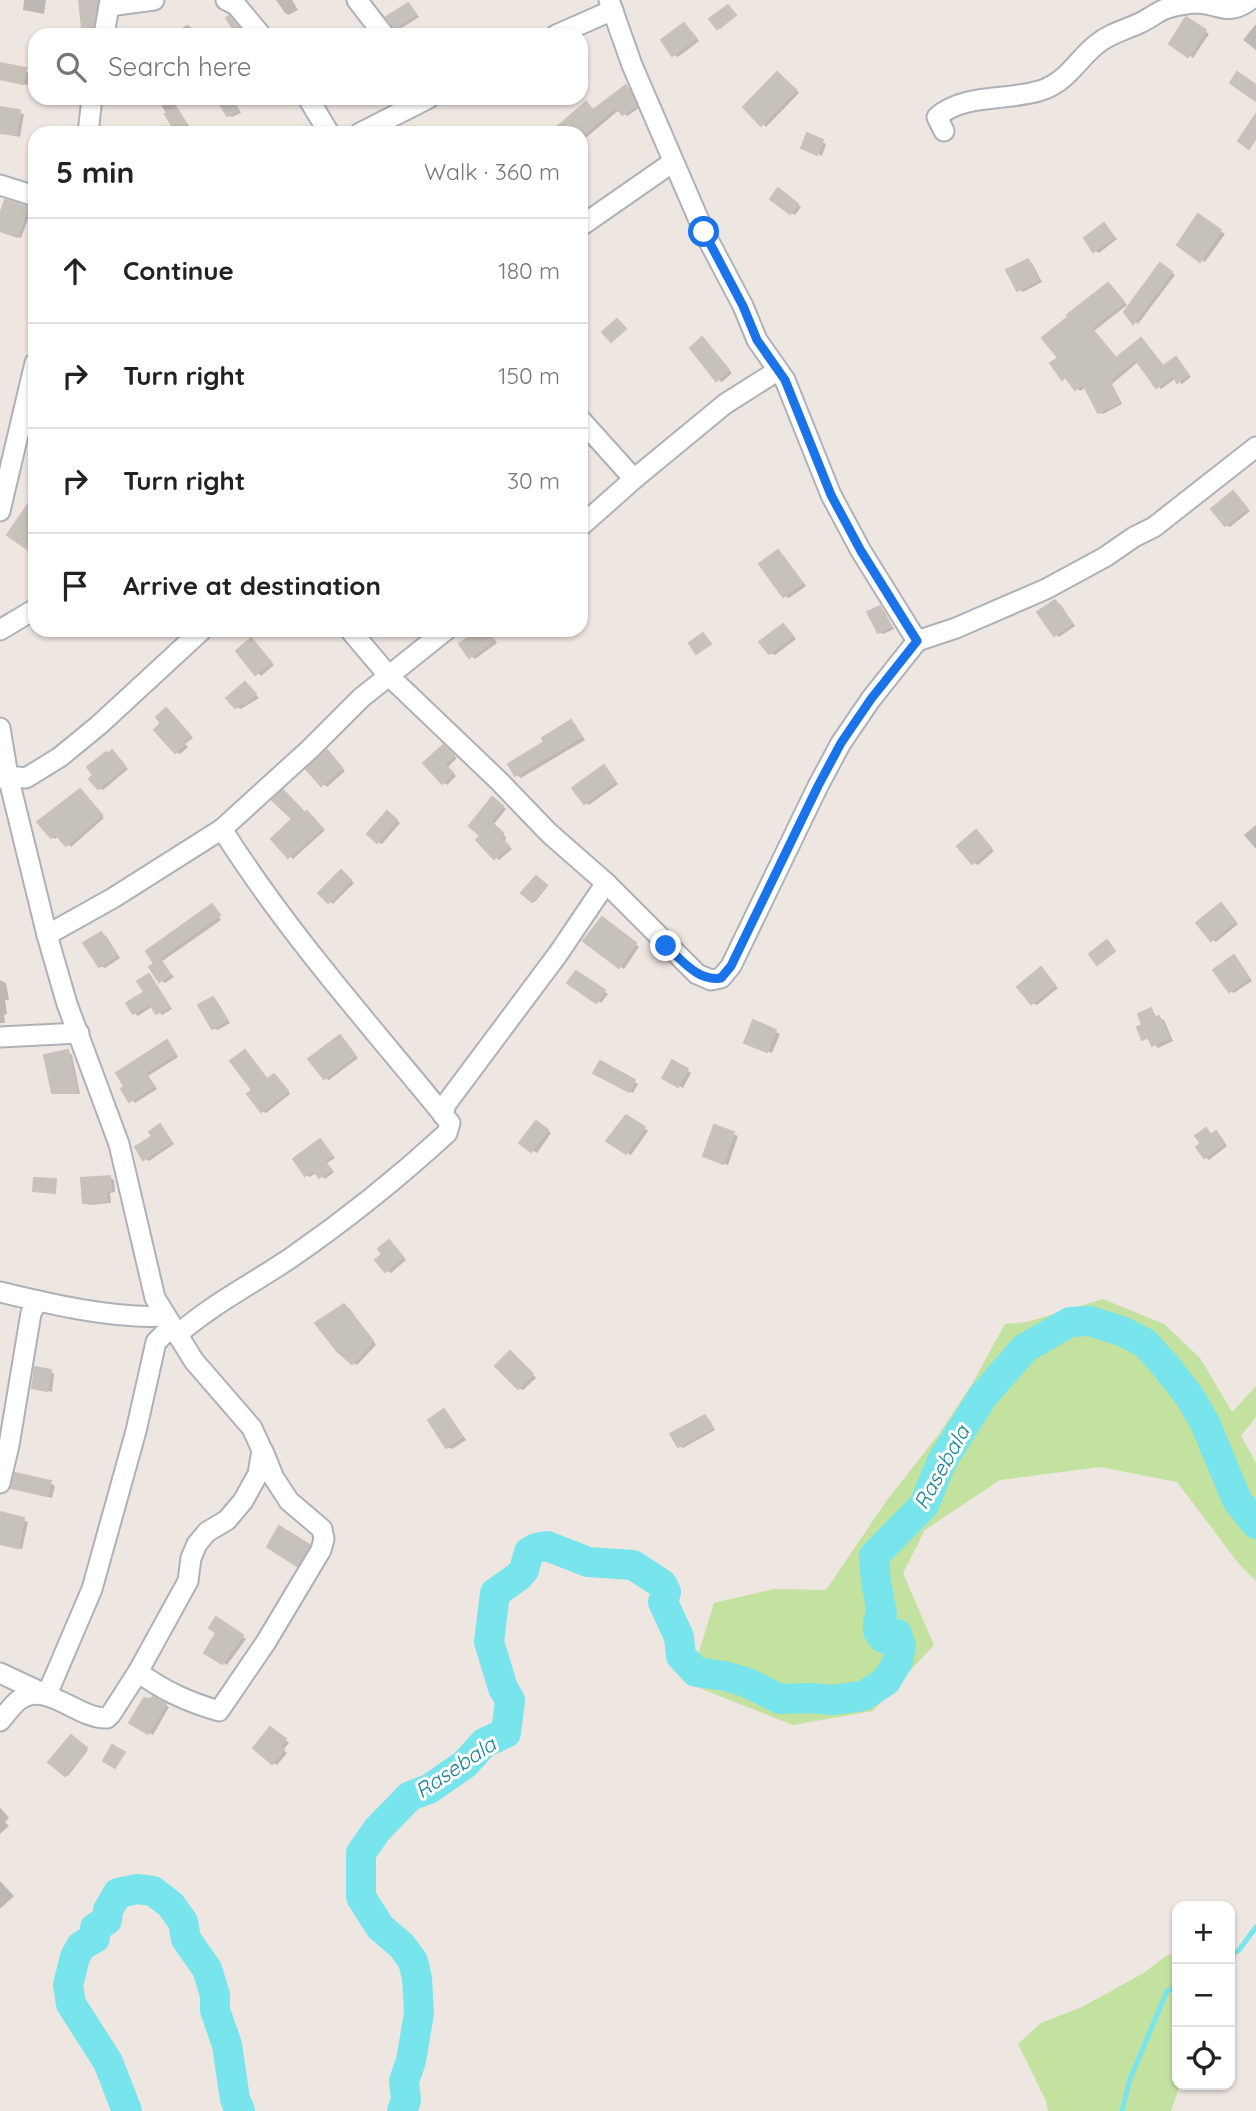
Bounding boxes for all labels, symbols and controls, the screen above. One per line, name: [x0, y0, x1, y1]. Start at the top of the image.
search box: [28, 28, 588, 105]
icon: search: [52, 48, 90, 86]
text: Search here: [108, 50, 252, 83]
text: 5 min: [56, 153, 134, 191]
text: Walk · 360 m: [424, 157, 560, 186]
route start: [688, 216, 719, 247]
icon: ahead: [56, 252, 94, 290]
text: Continue: [123, 254, 234, 287]
text: 180 m: [498, 256, 560, 285]
icon: right: [56, 357, 94, 395]
text: Turn right: [123, 359, 245, 392]
text: 150 m: [498, 361, 560, 390]
icon: right: [56, 462, 94, 500]
text: Turn right: [123, 464, 245, 497]
text: 30 m: [507, 466, 560, 495]
icon: arrive: [56, 567, 94, 605]
text: Arrive at destination: [123, 569, 381, 602]
route end: [650, 930, 681, 961]
water label: Rasebala: [907, 1420, 975, 1513]
water label: Rasebala: [410, 1730, 501, 1803]
map controls: [1172, 1901, 1235, 2090]
button: +: [1172, 1901, 1235, 1964]
button: −: [1172, 1964, 1235, 2027]
button: locate: [1172, 2027, 1235, 2090]

